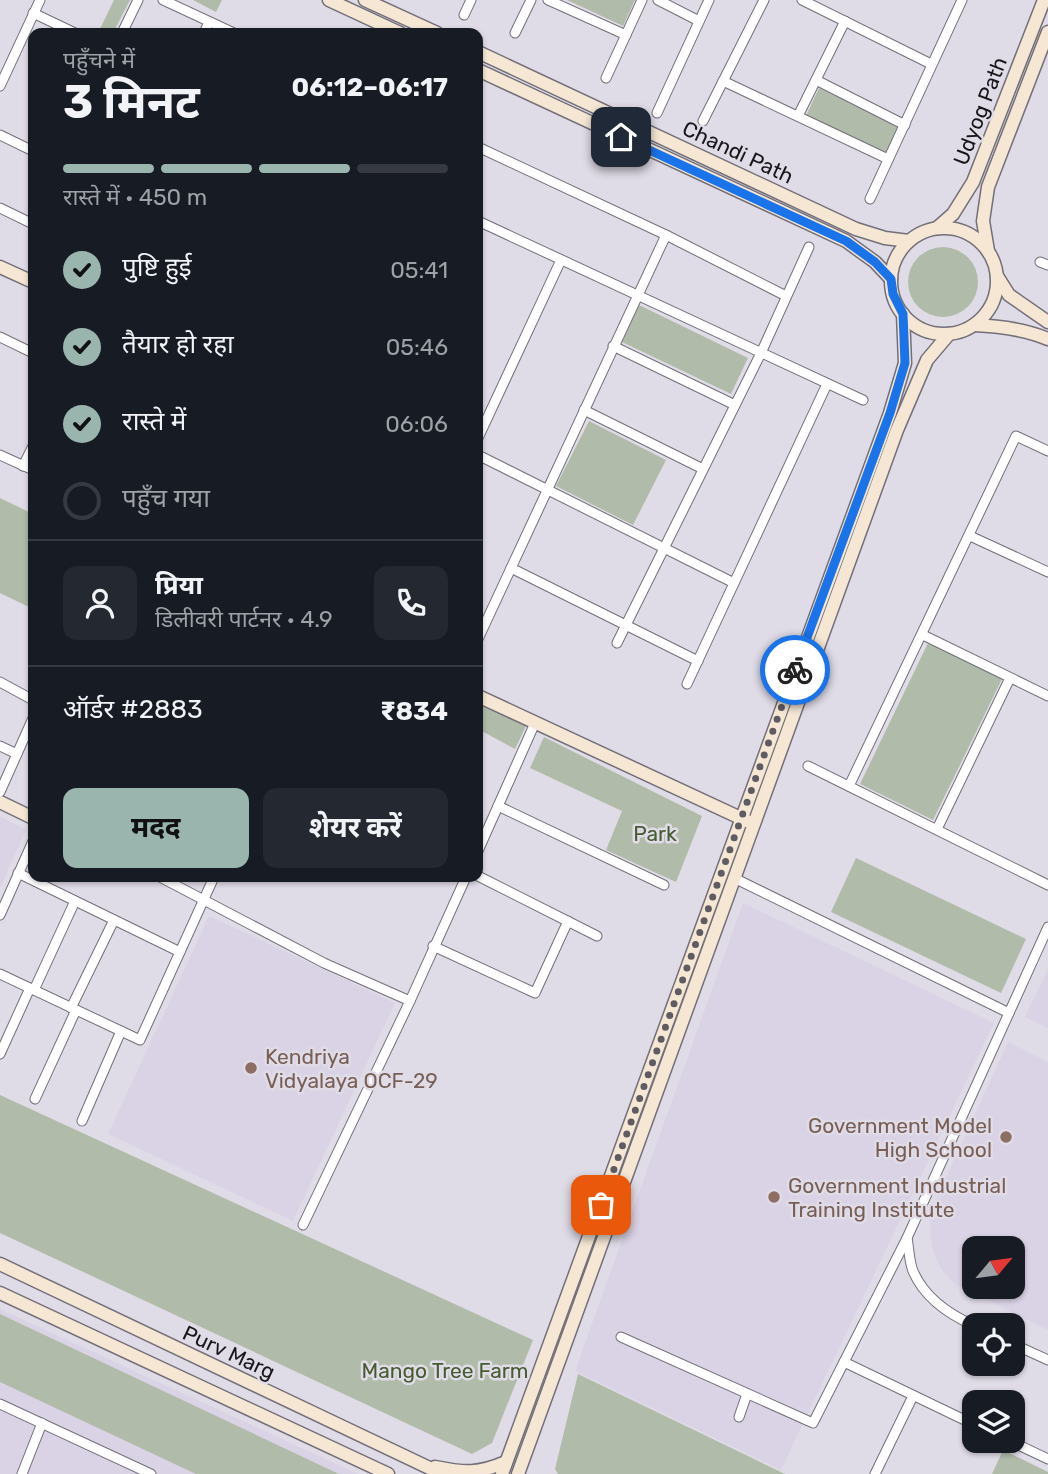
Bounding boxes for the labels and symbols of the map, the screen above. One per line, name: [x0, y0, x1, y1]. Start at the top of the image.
street label: Udyog Path: [948, 53, 1012, 169]
pin: [591, 107, 651, 167]
street label: Chandi Path: [679, 115, 797, 189]
courier: [760, 635, 830, 705]
park label: Park: [633, 821, 677, 846]
place label: Kendriya Vidyalaya OCF-29: [265, 1044, 438, 1093]
marker: Kendriya Vidyalaya OCF-29: [243, 1060, 259, 1076]
place label: Government Model High School: [808, 1113, 992, 1162]
marker: Government Model High School: [998, 1129, 1014, 1145]
place label: Government Industrial Training Institute: [788, 1173, 1006, 1222]
pin: [571, 1175, 631, 1235]
marker: Government Industrial Training Institute: [766, 1189, 782, 1205]
north arrow: [962, 1236, 1026, 1298]
street label: Purv Marg: [179, 1320, 279, 1384]
park label: Mango Tree Farm: [362, 1358, 529, 1383]

